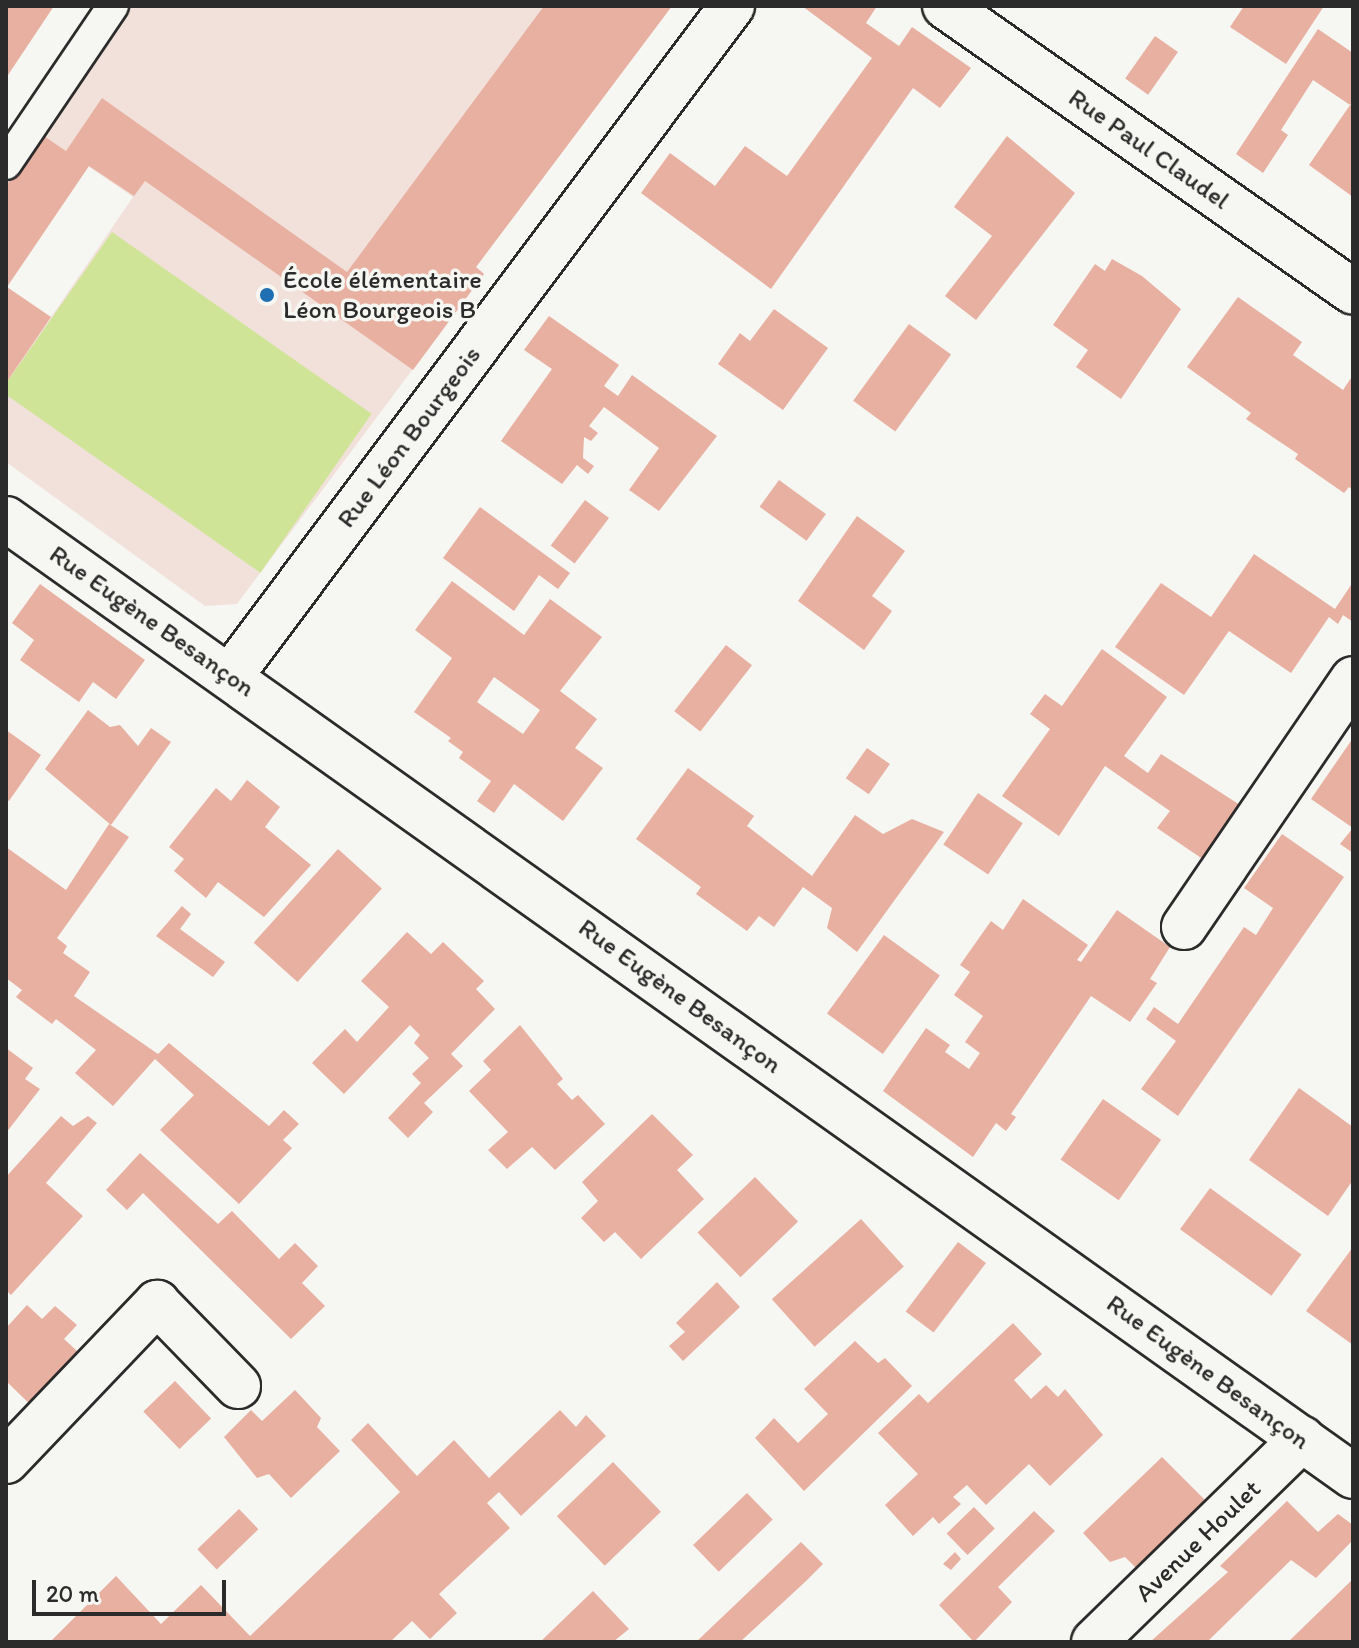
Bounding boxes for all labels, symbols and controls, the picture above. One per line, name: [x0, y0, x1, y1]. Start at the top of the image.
street label: Rue Paul Claudel: [1063, 82, 1235, 216]
place label: École élémentaire Léon Bourgeois B: [283, 264, 480, 326]
marker: École élémentaire Léon Bourgeois B: [258, 286, 276, 304]
street label: Rue Léon Bourgeois: [330, 340, 488, 534]
street label: Rue Eugène Besançon: [44, 539, 260, 703]
street label: Rue Eugène Besançon: [573, 912, 787, 1080]
street label: Rue Eugène Besançon: [1101, 1288, 1315, 1456]
street label: Avenue Houlet: [1129, 1473, 1267, 1609]
scale bar: [36, 1564, 230, 1614]
text: 20 m: [46, 1579, 99, 1608]

